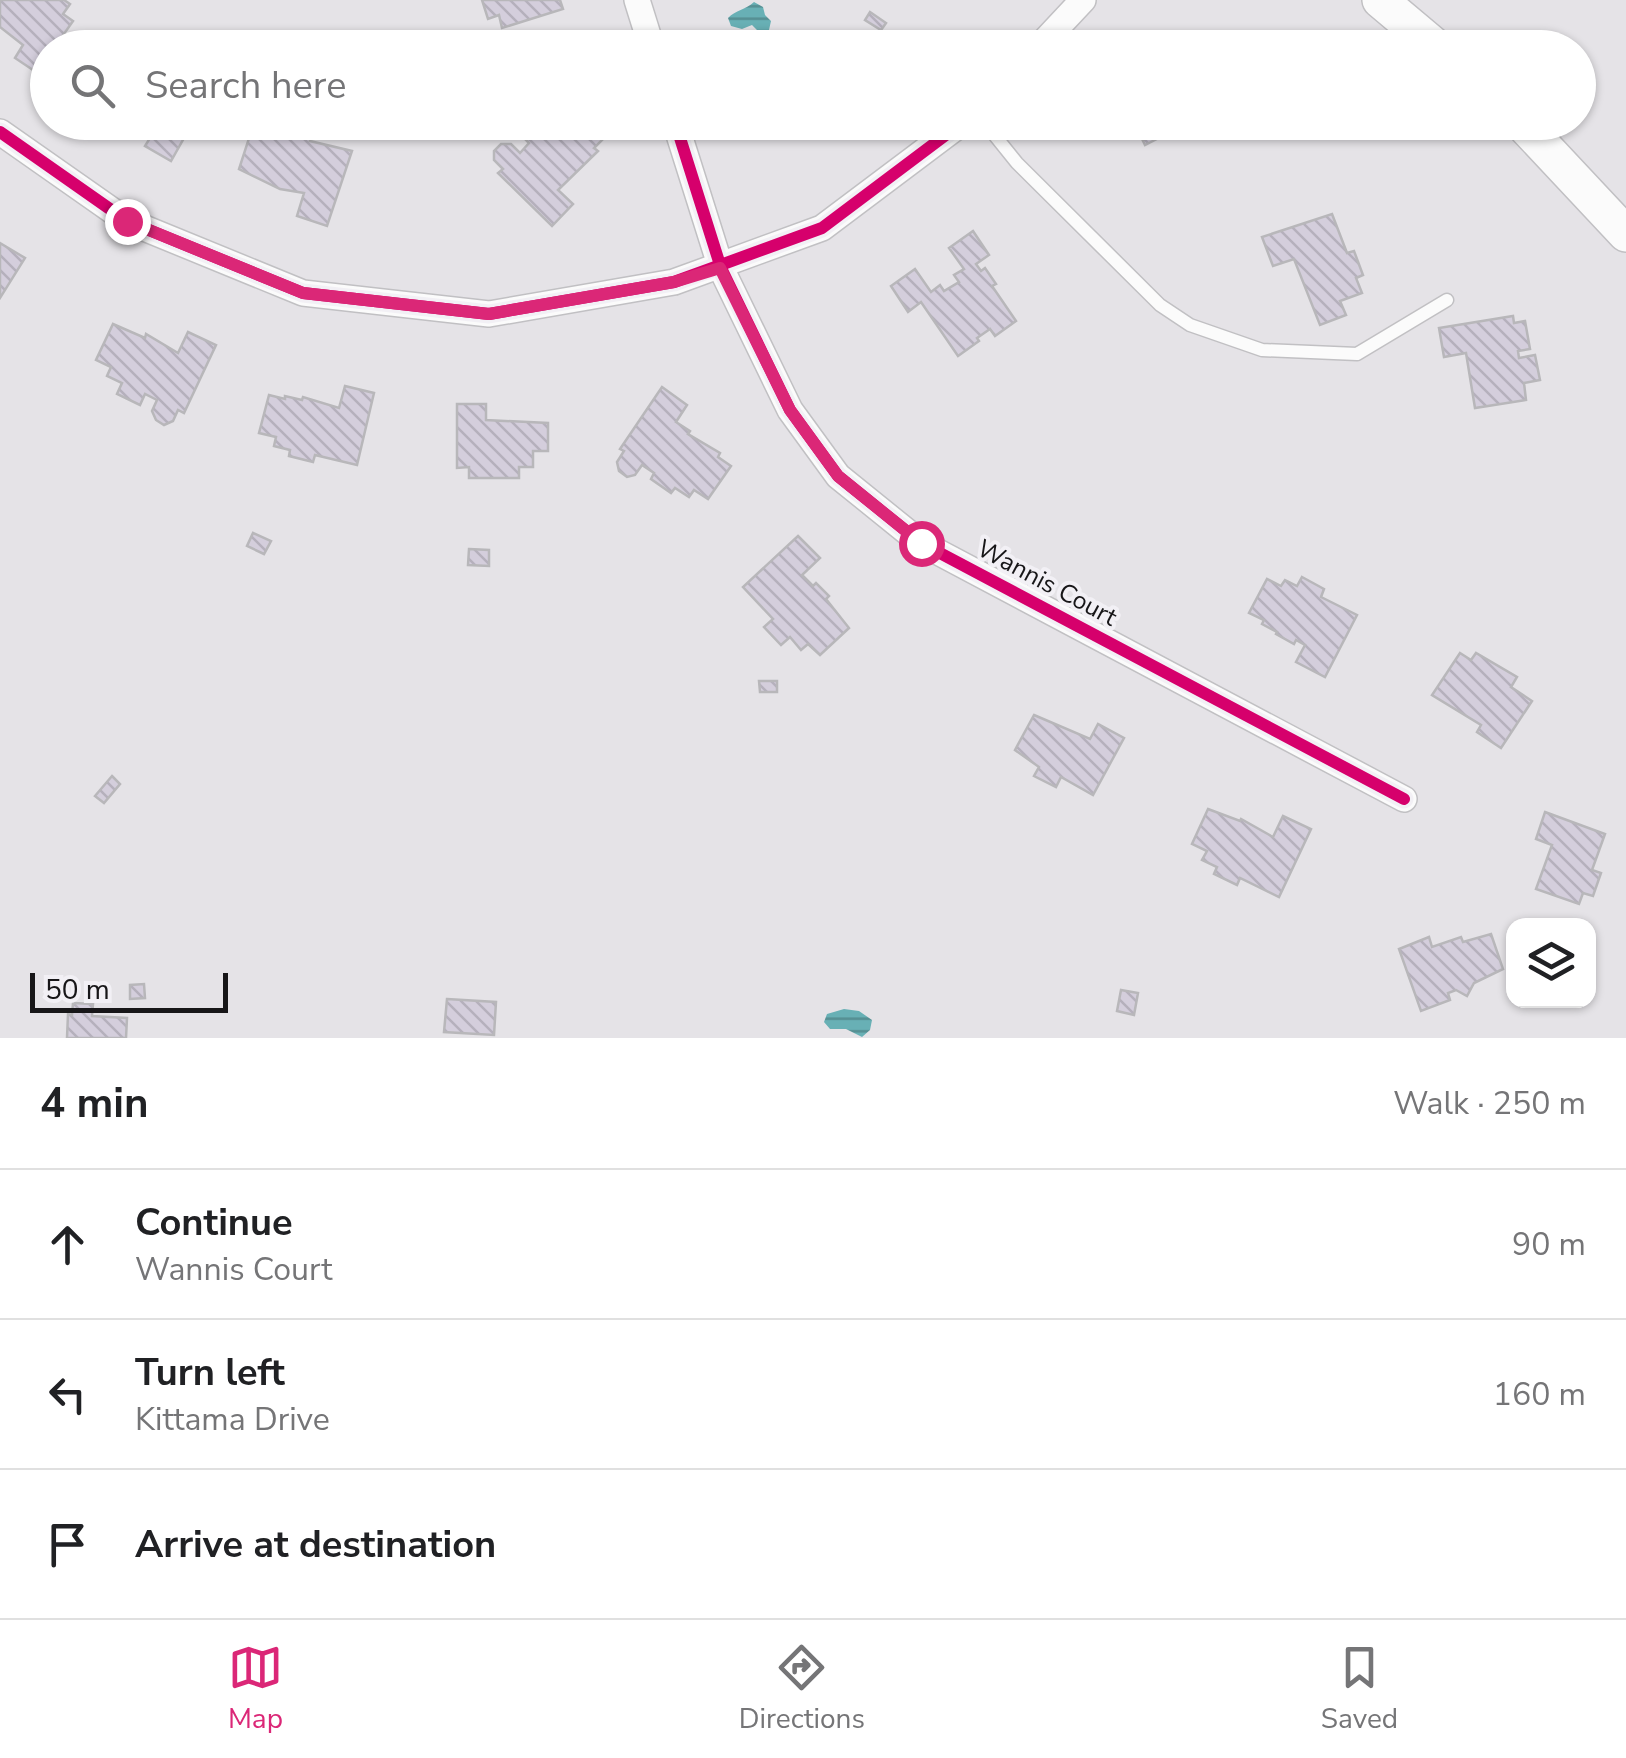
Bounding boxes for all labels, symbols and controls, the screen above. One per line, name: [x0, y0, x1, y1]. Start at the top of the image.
search box: [30, 30, 1596, 140]
icon: search: [65, 58, 120, 113]
text: Search here: [145, 60, 346, 111]
route end: [105, 199, 151, 245]
route start: [899, 521, 945, 567]
street label: Wannis Court: [971, 532, 1123, 634]
map controls: [1506, 918, 1596, 1008]
button: layers: [1506, 918, 1596, 1008]
scale bar: [30, 968, 228, 1013]
text: 50 m: [45, 971, 110, 1009]
text: 4 min: [40, 1075, 149, 1132]
text: Walk · 250 m: [1393, 1082, 1586, 1125]
text: Continue: [135, 1197, 293, 1248]
icon: ahead: [40, 1217, 95, 1272]
text: 90 m: [1512, 1223, 1586, 1266]
text: Wannis Court: [135, 1248, 332, 1291]
text: Turn left: [135, 1347, 285, 1398]
icon: left: [40, 1367, 95, 1422]
text: 160 m: [1493, 1373, 1586, 1416]
text: Kittama Drive: [135, 1398, 330, 1441]
icon: arrive: [40, 1517, 95, 1572]
text: Arrive at destination: [135, 1519, 496, 1570]
tab: Map: [228, 1640, 283, 1738]
tab: Directions: [739, 1640, 865, 1738]
tab: Saved: [1321, 1640, 1398, 1738]

